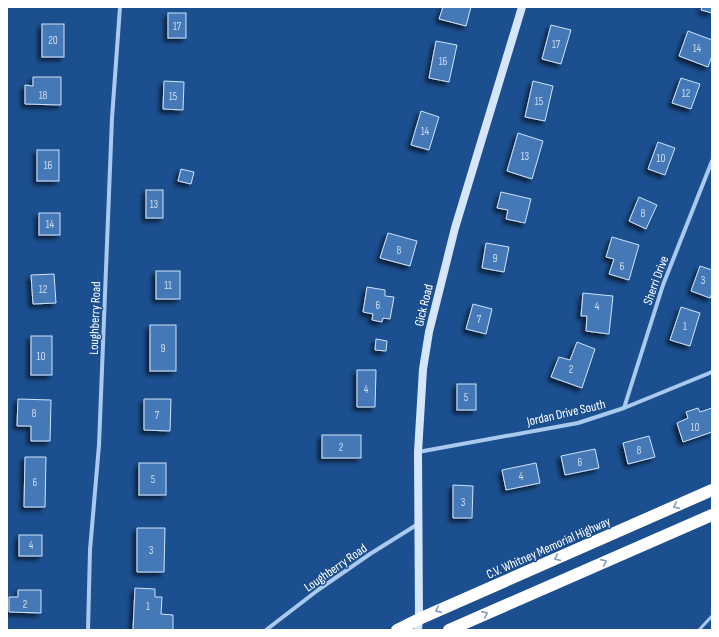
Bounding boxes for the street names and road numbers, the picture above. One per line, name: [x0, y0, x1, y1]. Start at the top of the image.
street label: Sherri Drive: [640, 254, 672, 307]
street label: Loughberry Road: [86, 281, 104, 355]
street label: Gick Road: [411, 283, 437, 328]
street label: Jordan Drive South: [524, 396, 607, 430]
street label: C.V. Whitney Memorial Highway: [484, 513, 613, 583]
street label: Loughberry Road: [301, 540, 370, 595]

